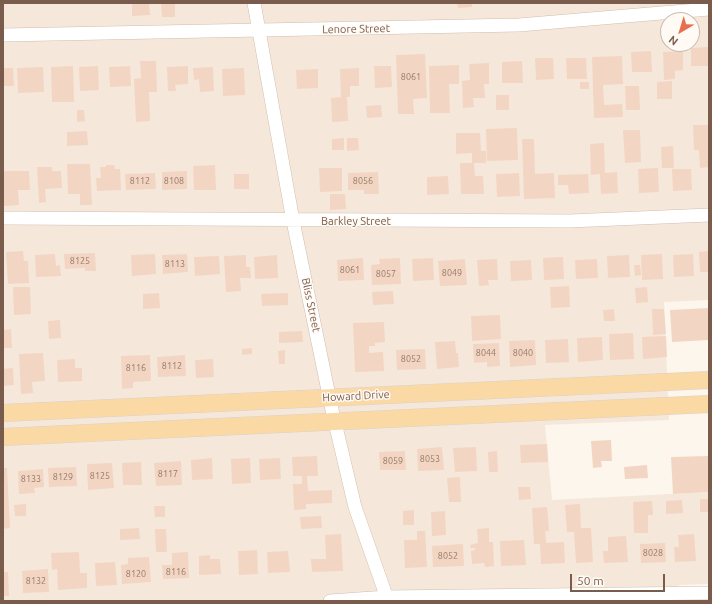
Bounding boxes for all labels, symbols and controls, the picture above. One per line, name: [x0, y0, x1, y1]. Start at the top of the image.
north arrow: [660, 12, 700, 52]
street label: Lenore Street: [322, 22, 390, 36]
text: N: [666, 33, 680, 48]
house number: 8061: [401, 72, 421, 82]
house number: 8112: [130, 176, 150, 186]
house number: 8108: [164, 176, 184, 186]
house number: 8056: [353, 176, 373, 186]
street label: Barkley Street: [321, 214, 391, 228]
house number: 8125: [70, 256, 90, 266]
house number: 8113: [165, 259, 185, 269]
house number: 8061: [340, 265, 360, 275]
house number: 8049: [442, 268, 462, 278]
house number: 8057: [376, 269, 396, 279]
street label: Bliss Street: [299, 277, 323, 333]
house number: 8044: [476, 348, 496, 358]
house number: 8040: [513, 348, 533, 358]
house number: 8052: [401, 354, 421, 364]
house number: 8112: [162, 361, 182, 371]
house number: 8116: [126, 363, 146, 373]
street label: Howard Drive: [322, 388, 390, 404]
house number: 8053: [420, 454, 440, 464]
house number: 8059: [383, 456, 403, 466]
house number: 8117: [158, 469, 178, 479]
house number: 8125: [90, 471, 110, 481]
house number: 8129: [53, 472, 73, 482]
house number: 8133: [21, 474, 41, 484]
house number: 8028: [643, 548, 663, 558]
house number: 8052: [438, 551, 458, 561]
scale bar: [572, 566, 667, 592]
house number: 8116: [166, 567, 186, 577]
house number: 8120: [126, 569, 146, 579]
text: 50 m: [577, 574, 604, 587]
house number: 8132: [26, 576, 46, 586]

